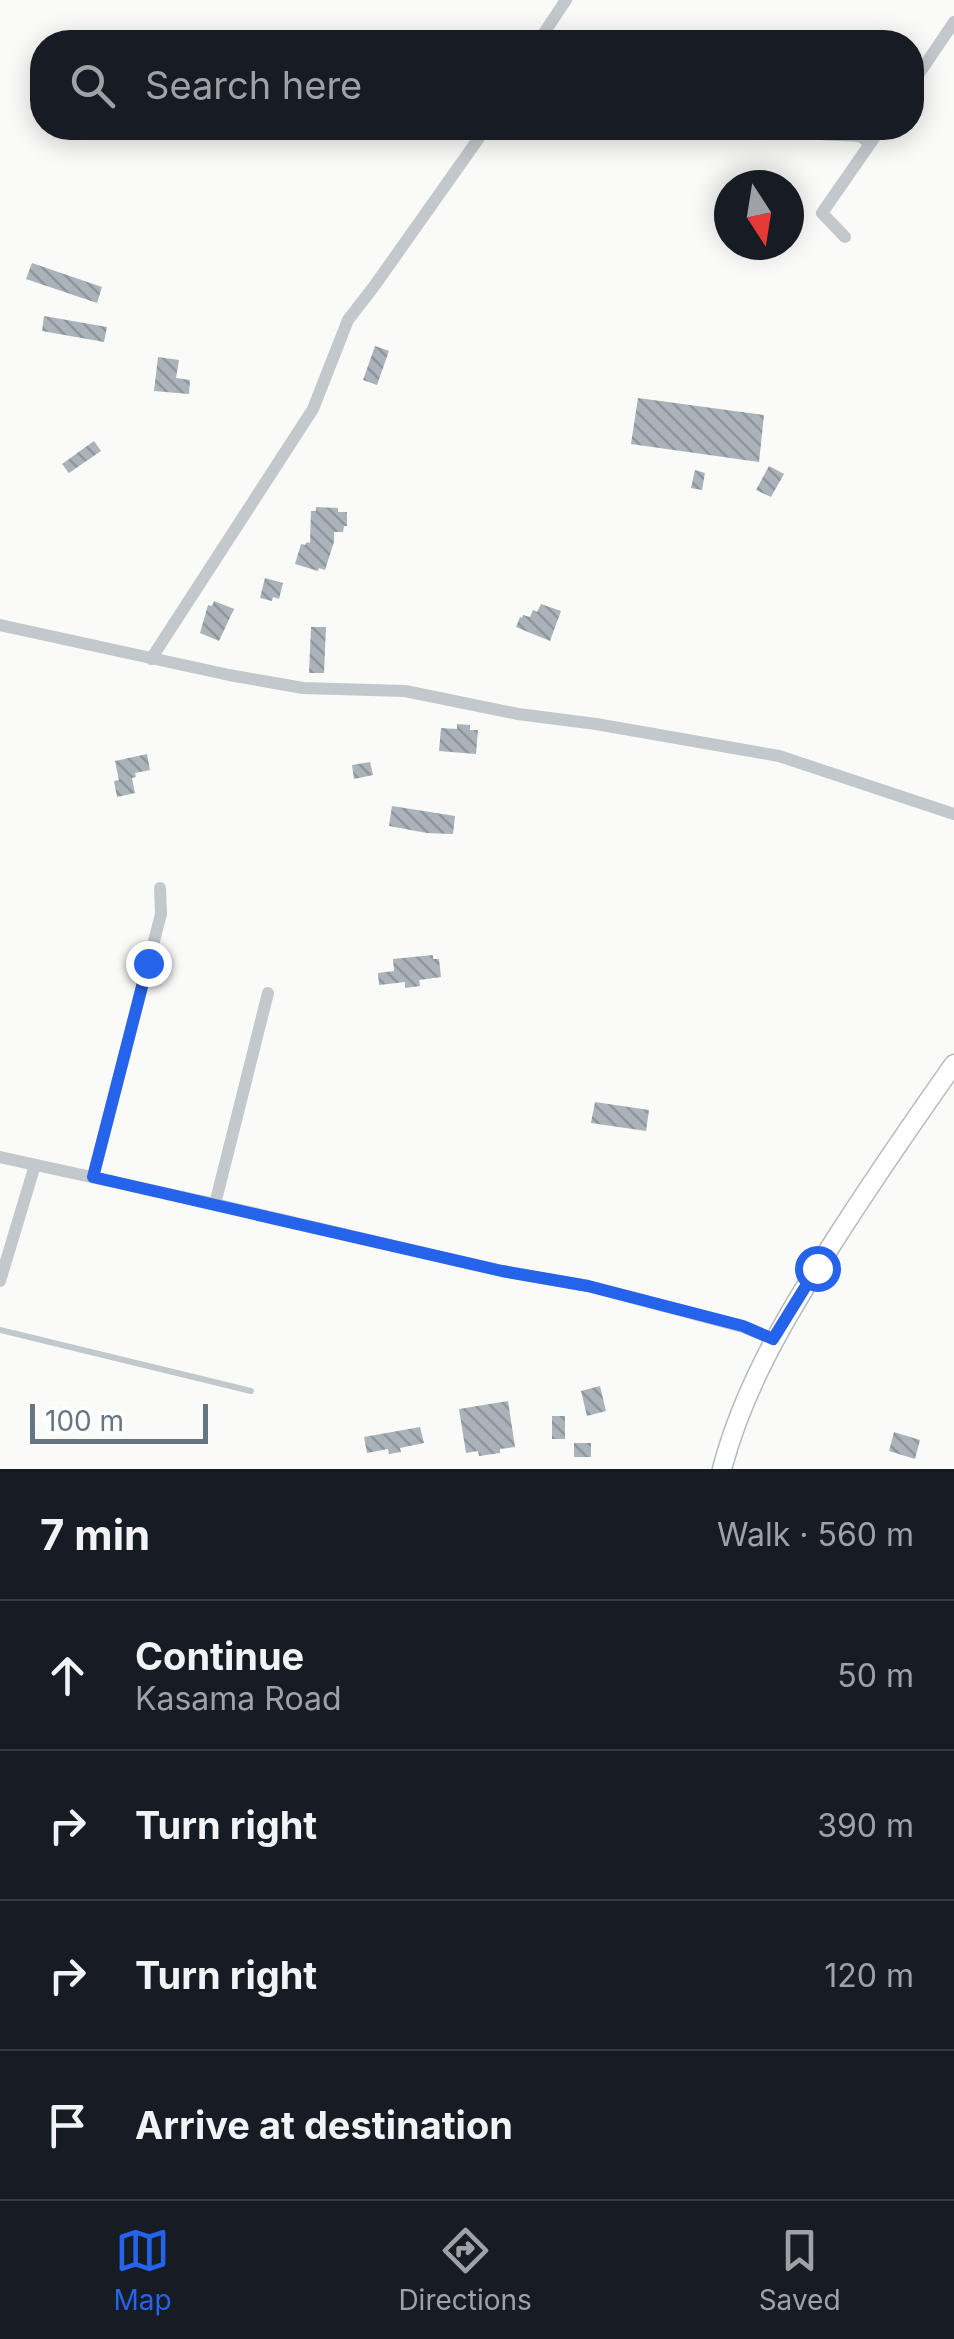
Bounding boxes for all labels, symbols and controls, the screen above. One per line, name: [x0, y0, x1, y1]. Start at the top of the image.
search box: [30, 30, 924, 140]
icon: search: [65, 58, 120, 113]
text: Search here: [145, 62, 362, 108]
north arrow: [714, 170, 804, 260]
route end: [126, 941, 172, 987]
route start: [795, 1246, 841, 1292]
scale bar: [30, 1399, 208, 1444]
text: 100 m: [45, 1404, 124, 1438]
text: 7 min: [40, 1509, 150, 1560]
text: Walk · 560 m: [717, 1515, 914, 1554]
text: Continue: [135, 1633, 304, 1679]
icon: ahead: [40, 1648, 95, 1703]
text: 50 m: [837, 1656, 914, 1695]
text: Kasama Road: [135, 1679, 342, 1718]
icon: right: [40, 1798, 95, 1853]
text: Turn right: [135, 1802, 317, 1848]
text: 390 m: [817, 1806, 914, 1845]
icon: right: [40, 1948, 95, 2003]
text: Turn right: [135, 1952, 317, 1998]
text: 120 m: [824, 1956, 914, 1995]
icon: arrive: [40, 2098, 95, 2153]
text: Arrive at destination: [135, 2102, 513, 2148]
tab: Map: [113, 2223, 172, 2317]
tab: Directions: [398, 2223, 532, 2317]
tab: Saved: [759, 2223, 841, 2317]

